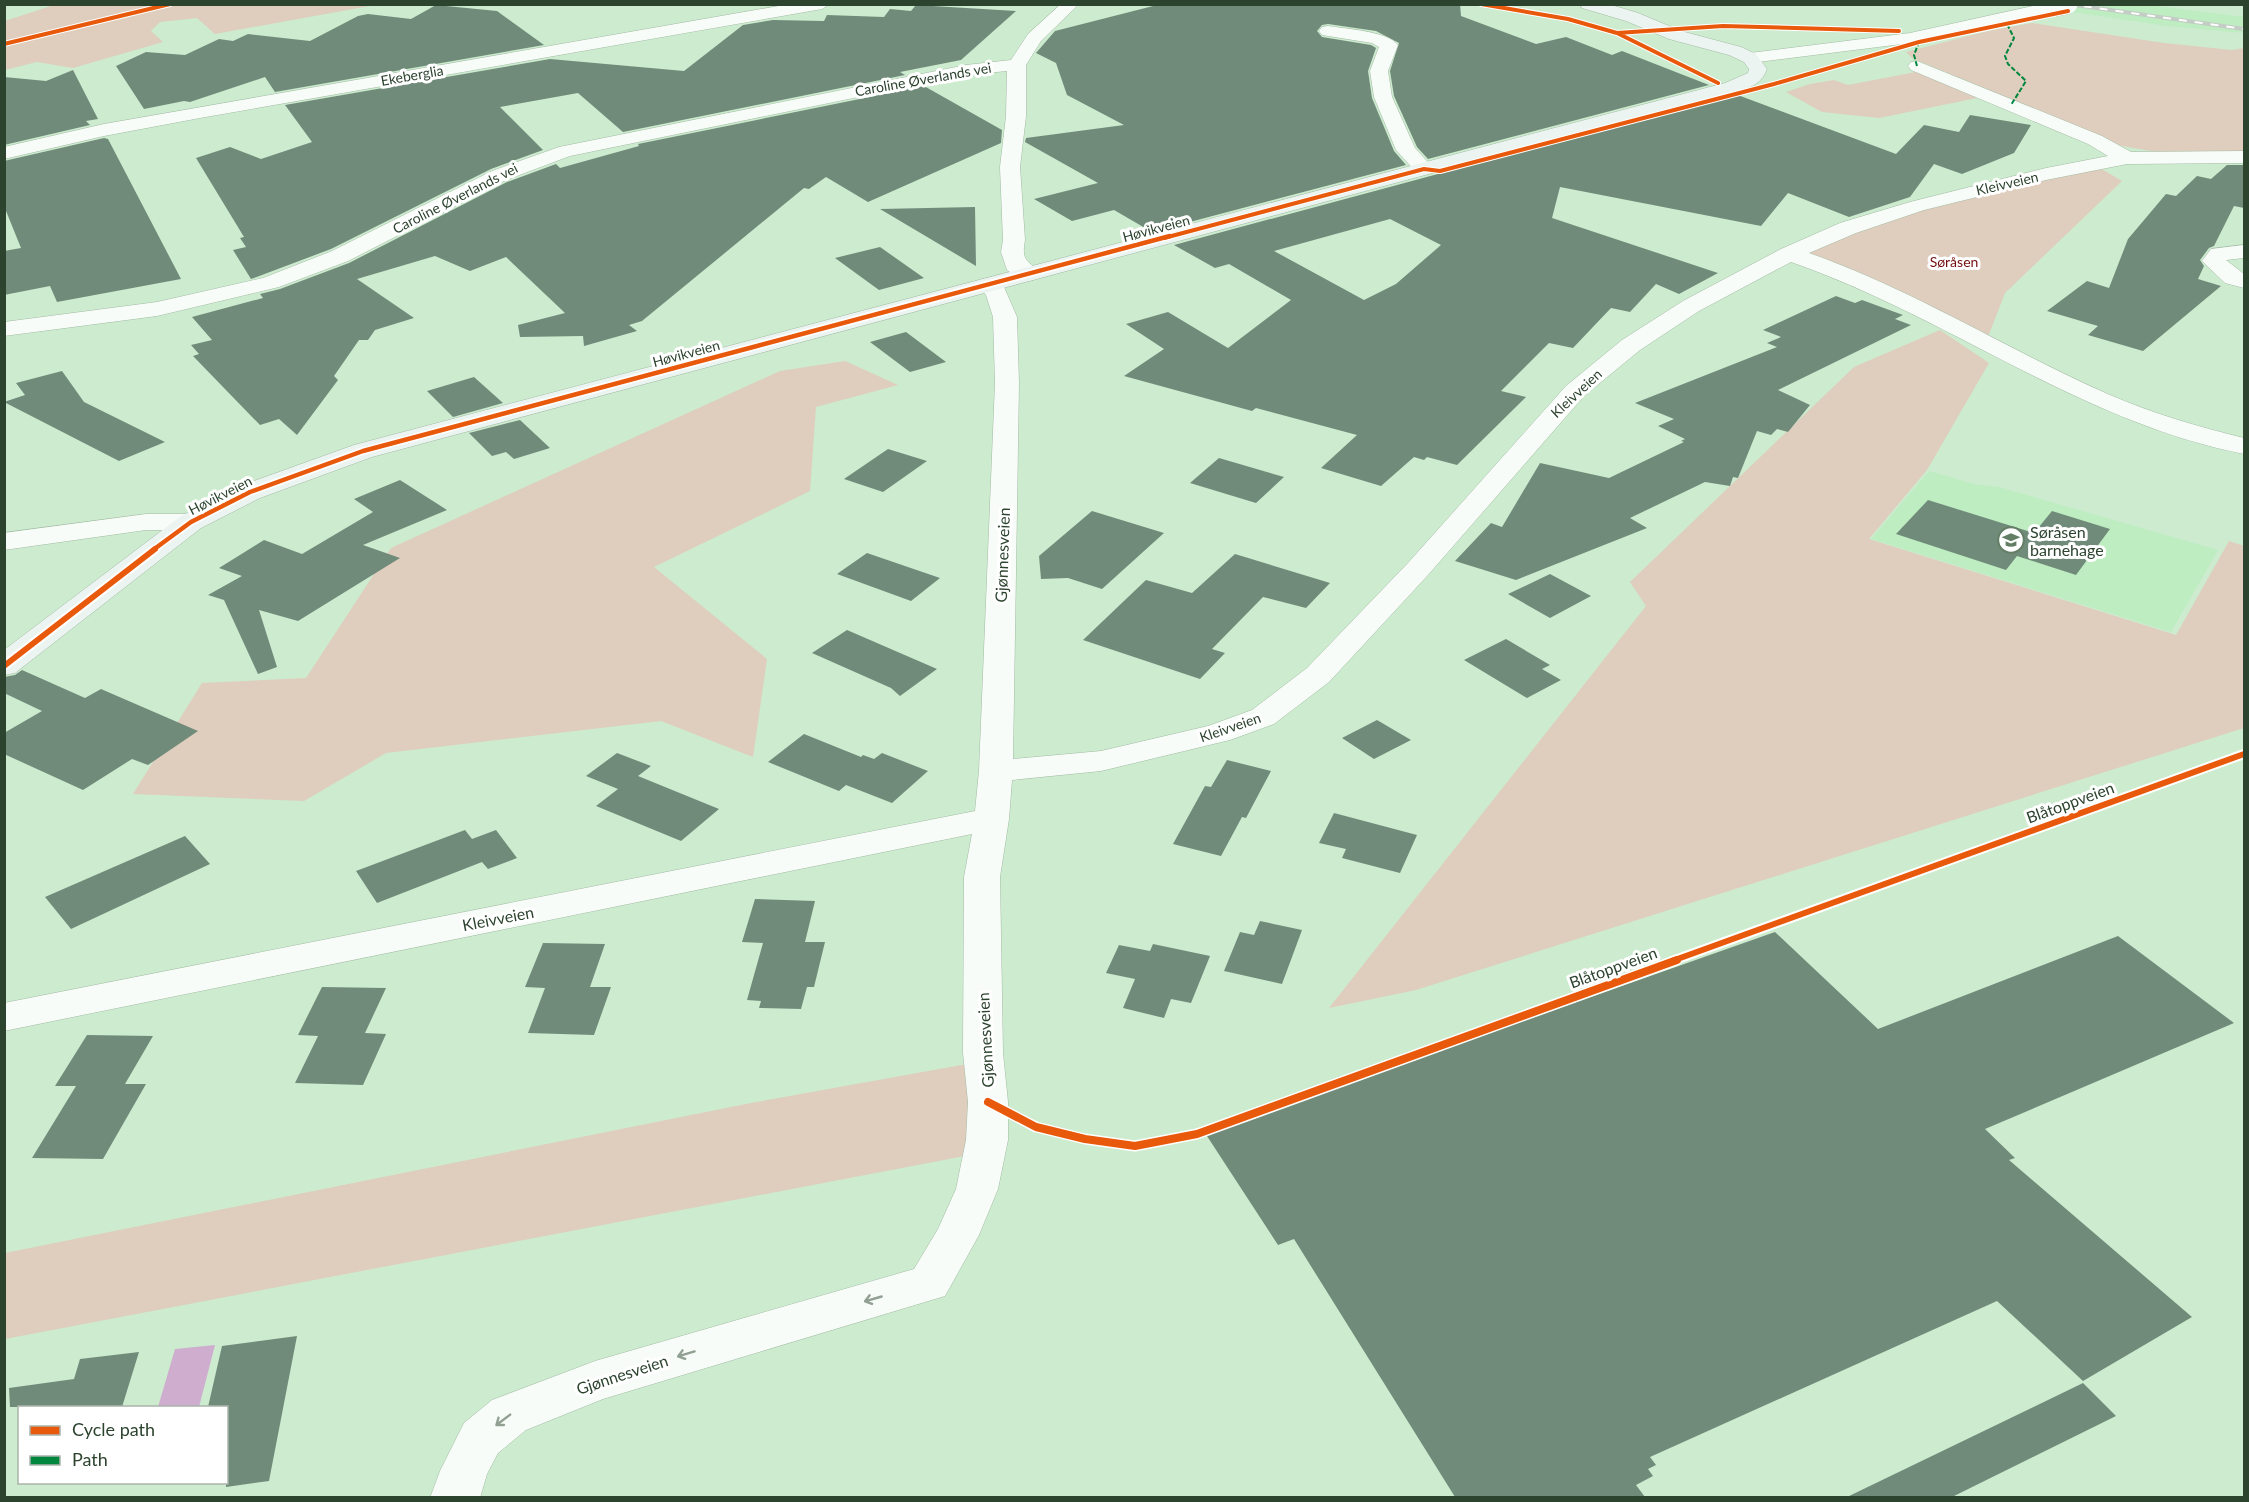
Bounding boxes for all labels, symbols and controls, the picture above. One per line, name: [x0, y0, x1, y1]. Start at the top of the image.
street label: Caroline Øverlands vei: [853, 59, 993, 99]
street label: Ekeberglia: [379, 61, 445, 89]
street label: Caroline Øverlands vei: [390, 159, 520, 237]
street label: Kleivveien: [1974, 168, 2040, 198]
street label: Høvikveien: [1121, 211, 1191, 245]
park label: Søråsen: [1930, 253, 1978, 270]
street label: Høvikveien: [651, 336, 721, 370]
street label: Kleivveien: [1547, 365, 1605, 421]
street label: Høvikveien: [185, 472, 255, 518]
street label: Gjønnesveien: [991, 507, 1013, 603]
place label: Søråsen barnehage: [2030, 522, 2104, 559]
school or university icon: Søråsen barnehage: [1996, 525, 2026, 555]
street label: Kleivveien: [1197, 709, 1263, 745]
street label: Blåtoppveien: [2024, 777, 2116, 827]
street label: Kleivveien: [461, 902, 535, 934]
street label: Blåtoppveien: [1567, 942, 1659, 992]
street label: Gjønnesveien: [973, 992, 997, 1088]
one-way arrow: [864, 1294, 883, 1305]
one-way arrow: [677, 1349, 696, 1360]
street label: Gjønnesveien: [574, 1350, 670, 1398]
legend: [18, 1406, 228, 1484]
one-way arrow: [496, 1414, 512, 1426]
text: Cycle path: [72, 1418, 155, 1440]
text: Path: [72, 1448, 108, 1470]

